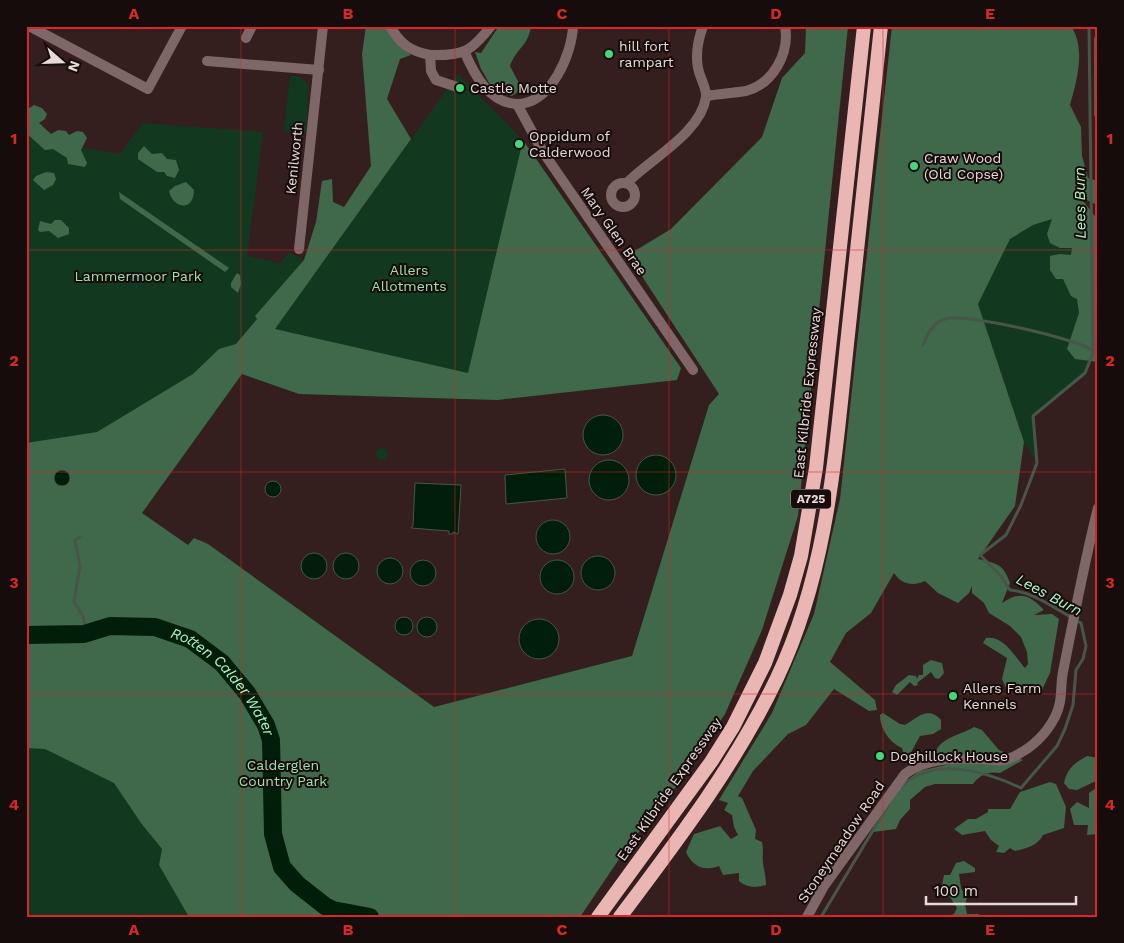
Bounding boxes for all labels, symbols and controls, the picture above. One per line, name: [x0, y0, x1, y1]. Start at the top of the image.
text: A: [129, 4, 140, 23]
text: B: [343, 4, 354, 23]
text: C: [557, 4, 568, 23]
text: D: [770, 4, 782, 23]
text: E: [985, 4, 995, 23]
north arrow: [38, 38, 88, 88]
place label: hill fort rampart: [619, 38, 674, 70]
marker: hill fort rampart: [603, 48, 615, 60]
text: N: [65, 59, 84, 74]
place label: Castle Motte: [470, 80, 557, 96]
marker: Castle Motte: [454, 82, 466, 94]
street label: Kenilworth: [282, 121, 306, 195]
place label: Oppidum of Calderwood: [529, 128, 610, 160]
text: 1: [11, 129, 17, 148]
text: 1: [1107, 129, 1113, 148]
marker: Oppidum of Calderwood: [513, 138, 525, 150]
place label: Craw Wood (Old Copse): [924, 150, 1003, 182]
marker: Craw Wood (Old Copse): [908, 160, 920, 172]
water label: Lees Burn: [1070, 167, 1090, 239]
street label: Mary Glen Brae: [578, 184, 650, 278]
park label: Allers Allotments: [371, 262, 447, 294]
park label: Lammermoor Park: [74, 268, 202, 284]
street label: East Kilbride Expressway: [790, 306, 824, 479]
text: 2: [9, 351, 19, 370]
text: 2: [1105, 351, 1115, 370]
road number: A725: [791, 489, 831, 508]
water label: Lees Burn: [1013, 570, 1085, 620]
text: 3: [9, 573, 19, 592]
text: 3: [1105, 573, 1115, 592]
water label: Rotten Calder Water: [169, 624, 278, 739]
place label: Allers Farm Kennels: [963, 680, 1041, 712]
marker: Allers Farm Kennels: [947, 690, 959, 702]
street label: East Kilbride Expressway: [613, 714, 725, 864]
place label: Doghillock House: [890, 748, 1008, 764]
marker: Doghillock House: [874, 750, 886, 762]
park label: Calderglen Country Park: [239, 757, 327, 789]
street label: Stoneymeadow Road: [794, 778, 888, 906]
text: 4: [9, 795, 19, 814]
text: 4: [1105, 795, 1115, 814]
scale bar: [926, 873, 1076, 905]
text: 100 m: [934, 882, 978, 900]
text: A: [129, 920, 140, 939]
text: B: [343, 920, 354, 939]
text: C: [557, 920, 568, 939]
text: D: [770, 920, 782, 939]
text: E: [985, 920, 995, 939]

